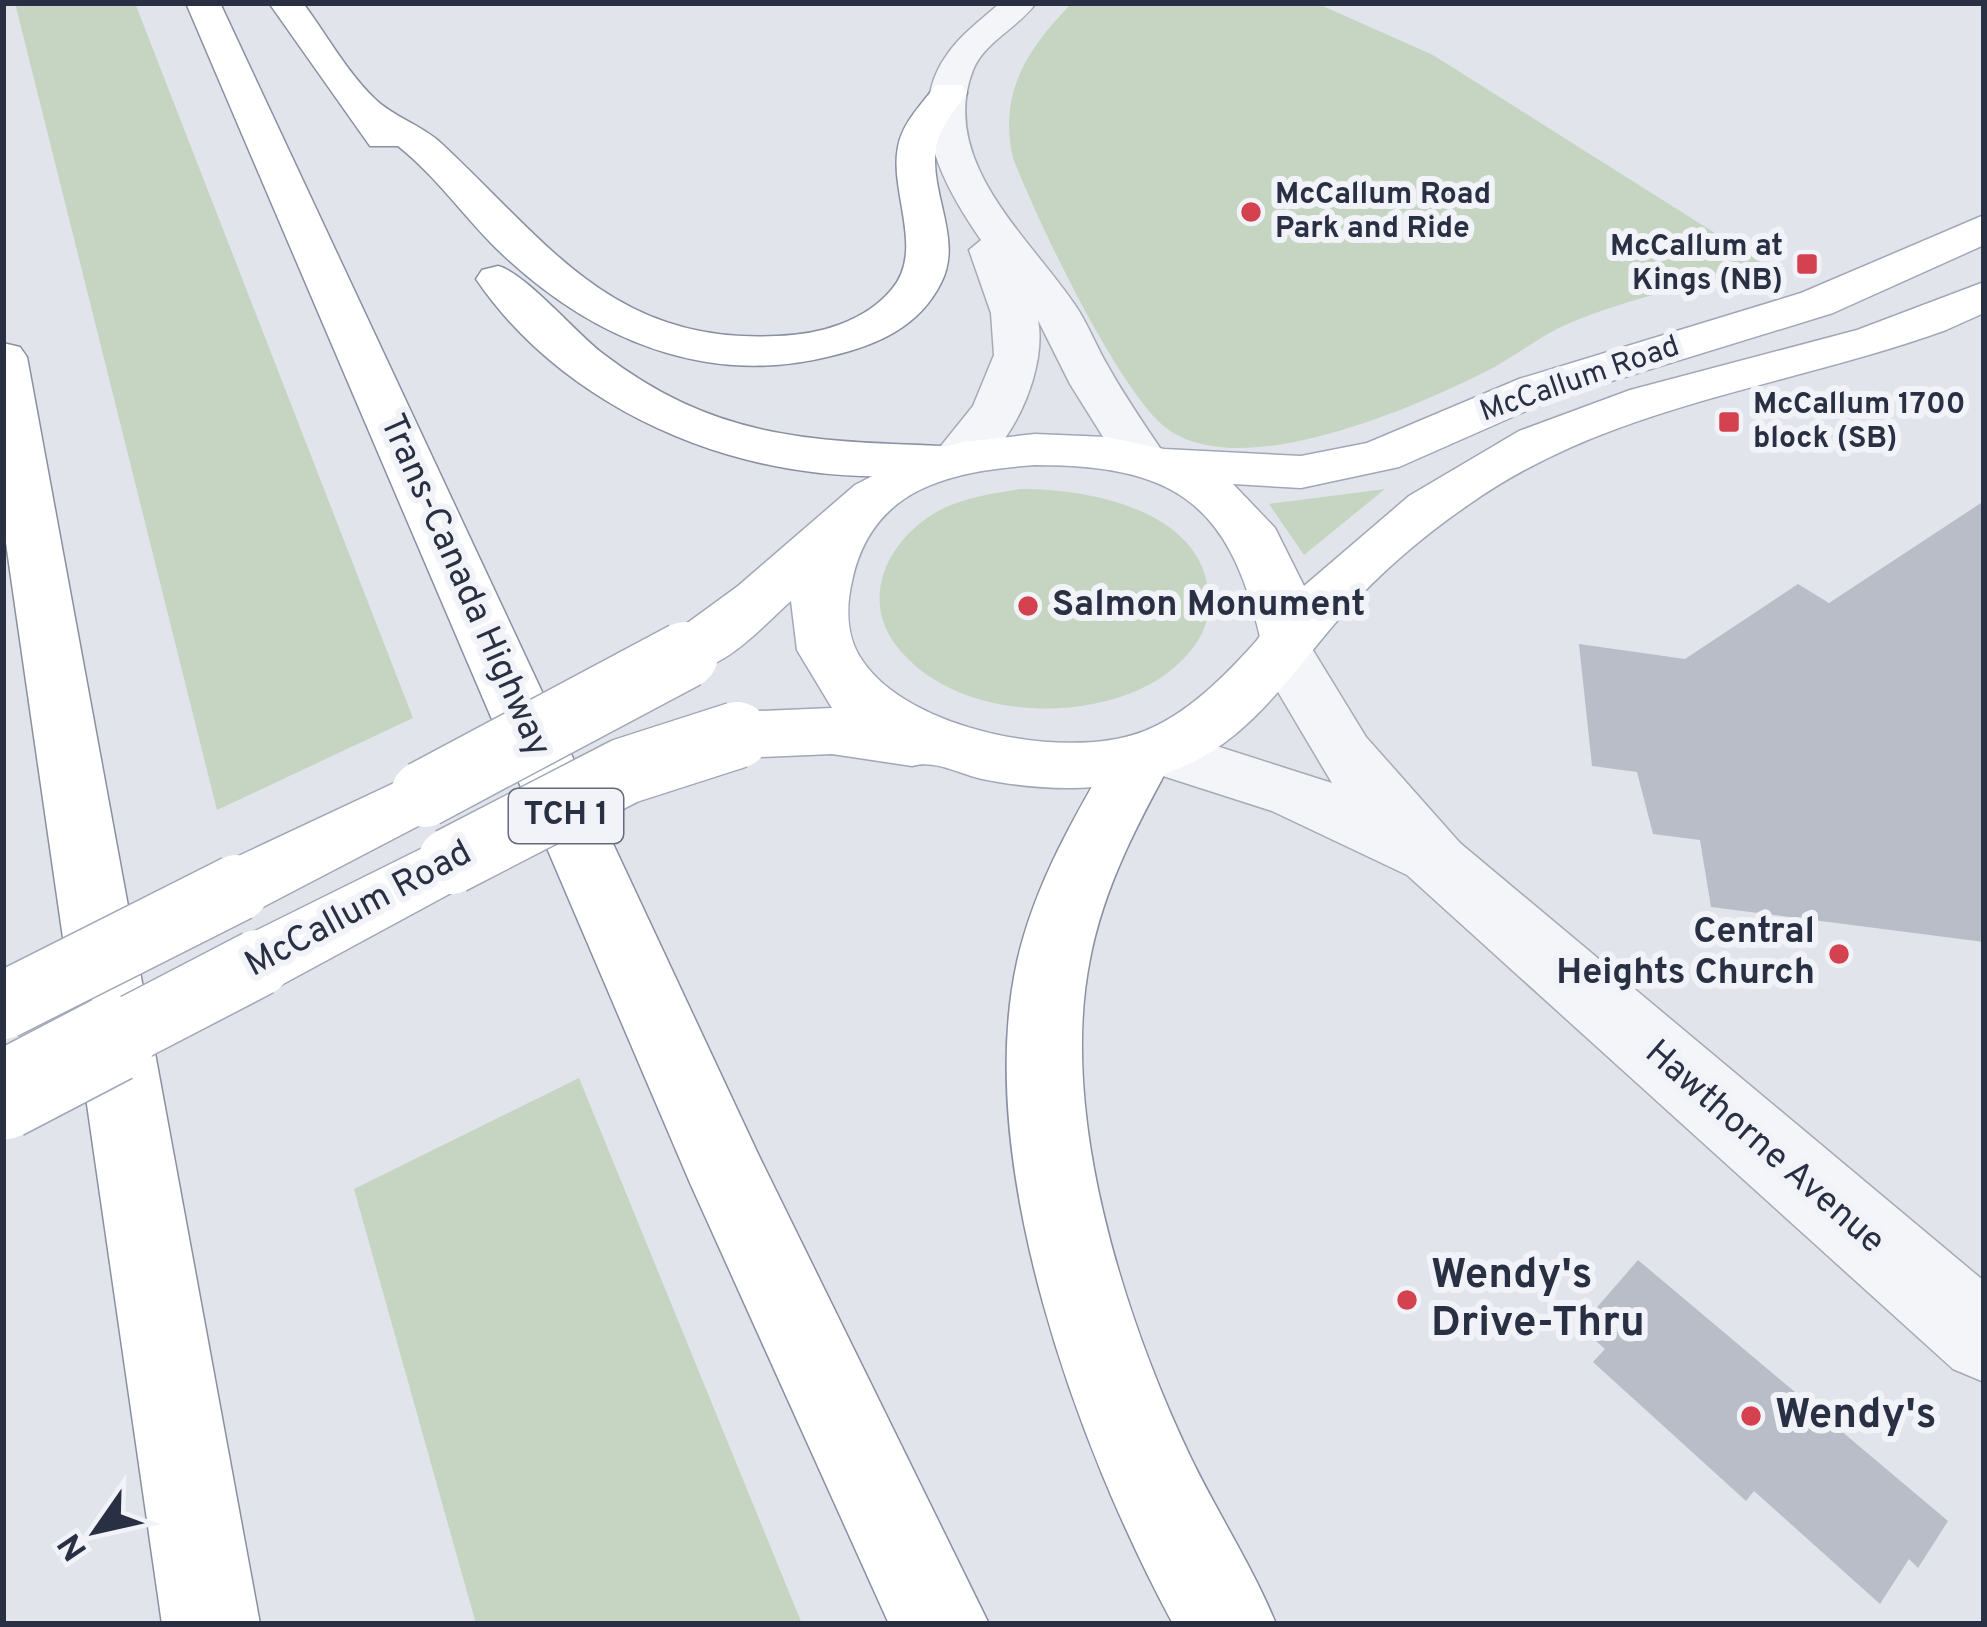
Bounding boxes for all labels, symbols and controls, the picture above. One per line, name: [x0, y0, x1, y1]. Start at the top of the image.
place label: McCallum Road Park and Ride: [1275, 177, 1491, 248]
marker: McCallum Road Park and Ride: [1238, 199, 1264, 225]
place label: McCallum at Kings (NB): [1610, 229, 1783, 300]
marker: McCallum at Kings (NB): [1794, 251, 1820, 277]
street label: McCallum Road: [1475, 329, 1685, 431]
place label: McCallum 1700 block (SB): [1753, 387, 1966, 458]
street label: Trans-Canada Highway: [368, 408, 560, 764]
marker: McCallum 1700 block (SB): [1716, 409, 1742, 435]
place label: Salmon Monument: [1052, 583, 1365, 629]
marker: Salmon Monument: [1015, 593, 1041, 619]
road number: TCH 1: [509, 789, 623, 843]
street label: McCallum Road: [238, 831, 480, 989]
place label: Central Heights Church: [1556, 910, 1815, 997]
marker: Central Heights Church: [1826, 941, 1852, 967]
street label: Hawthorne Avenue: [1634, 1031, 1894, 1265]
place label: Wendy's Drive-Thru: [1431, 1250, 1645, 1351]
marker: Wendy's Drive-Thru: [1394, 1287, 1420, 1313]
place label: Wendy's: [1775, 1390, 1936, 1443]
marker: Wendy's: [1738, 1403, 1764, 1429]
north arrow: [36, 1471, 156, 1591]
text: N: [50, 1524, 98, 1567]

